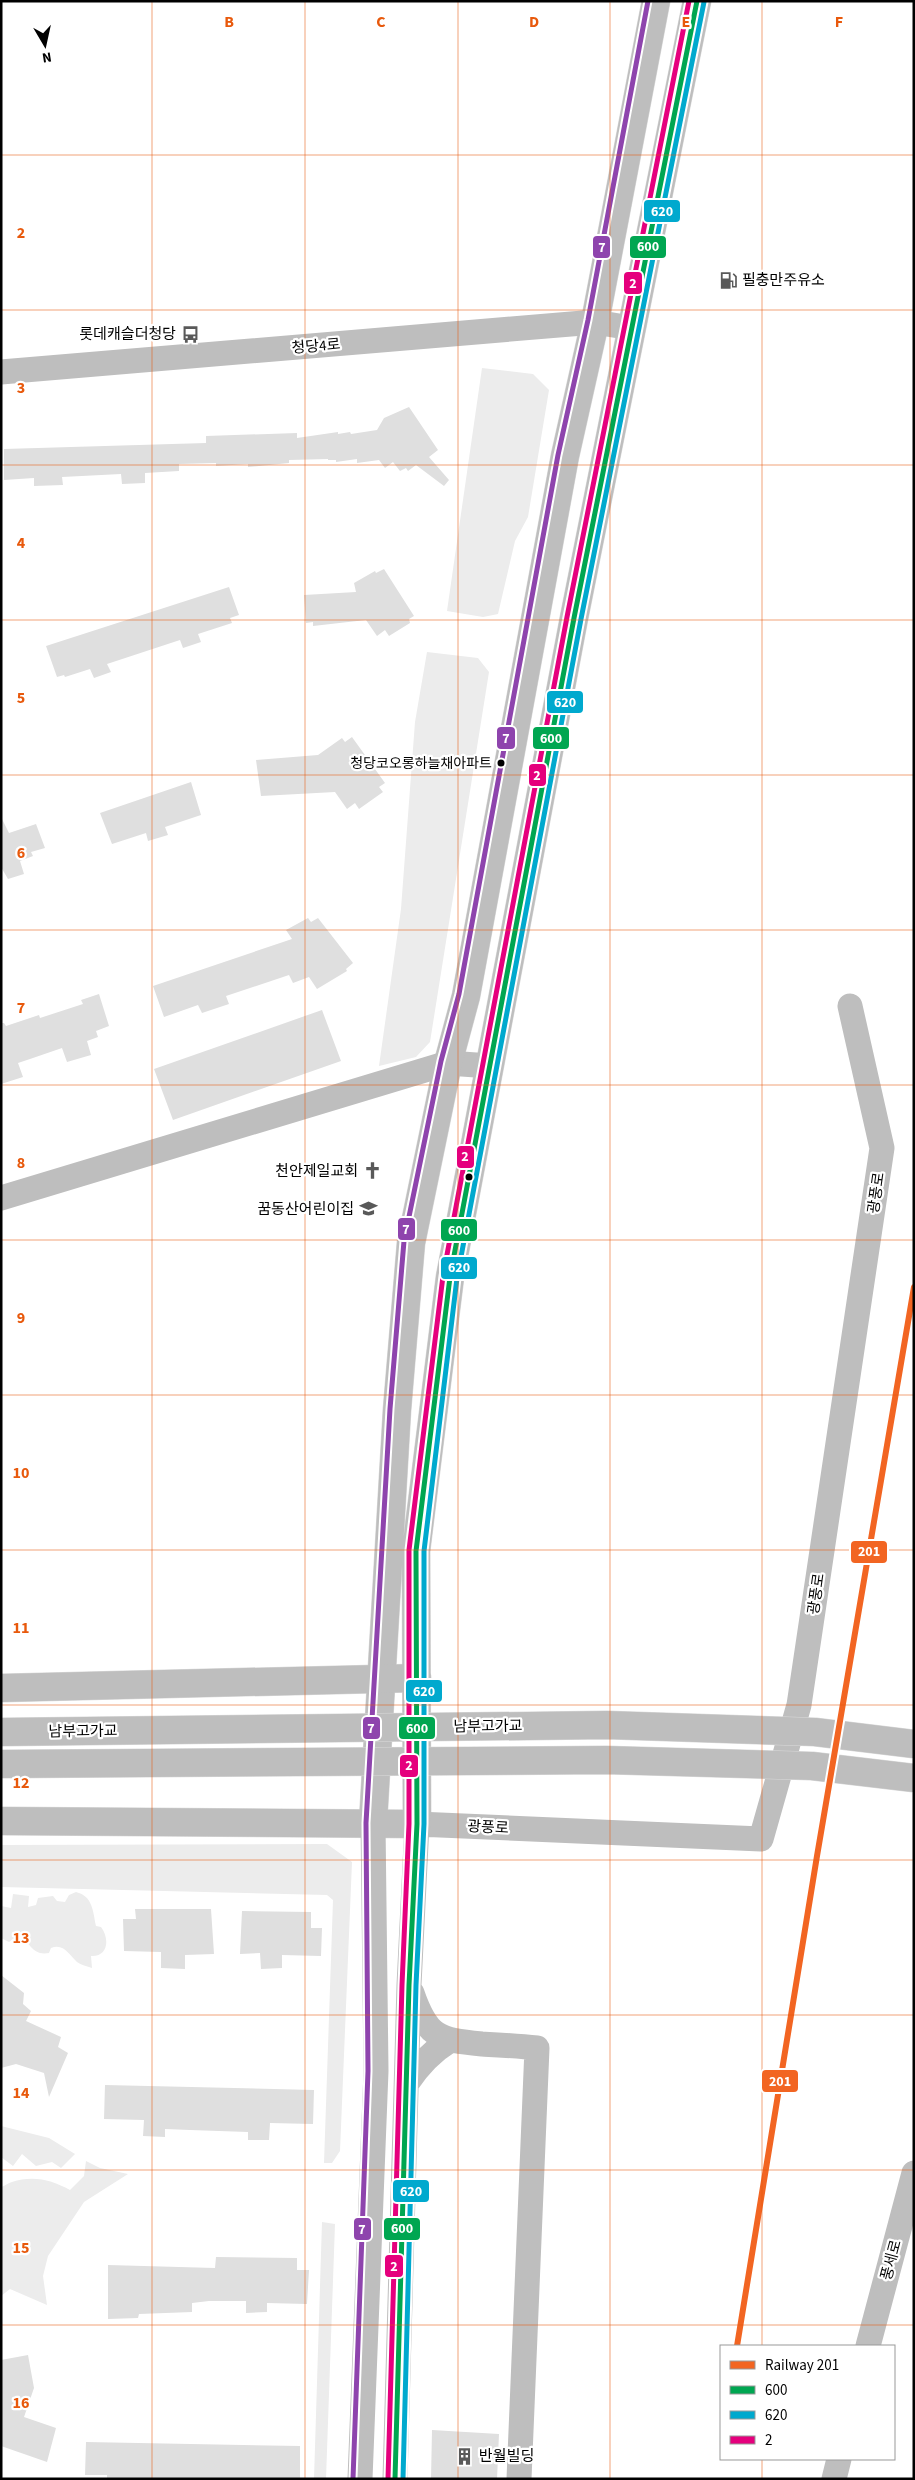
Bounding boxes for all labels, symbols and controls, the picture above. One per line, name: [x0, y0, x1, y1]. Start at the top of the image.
text: B: [224, 11, 234, 33]
text: C: [376, 11, 386, 33]
text: D: [529, 11, 539, 33]
text: E: [682, 11, 690, 33]
text: F: [835, 11, 843, 33]
north arrow: [20, 20, 70, 70]
text: N: [41, 46, 53, 67]
line badge: 620: [643, 199, 681, 223]
text: 620: [651, 202, 673, 222]
text: 2: [17, 222, 25, 244]
line badge: 7: [592, 235, 611, 259]
line badge: 600: [629, 235, 667, 259]
text: 600: [637, 237, 659, 257]
text: 7: [598, 238, 606, 258]
fuel station icon: 필충만주유소: [718, 270, 738, 290]
place label: 필충만주유소: [742, 270, 825, 291]
line badge: 2: [623, 271, 643, 295]
text: 2: [629, 274, 637, 294]
place label: 롯데캐슬더청당: [79, 324, 176, 345]
bus stop icon: 롯데캐슬더청당: [180, 324, 200, 344]
street label: 청당4로: [291, 334, 341, 359]
text: 3: [17, 377, 25, 399]
text: 4: [17, 532, 26, 554]
text: 5: [17, 687, 25, 709]
line badge: 620: [546, 690, 584, 714]
text: 620: [554, 693, 576, 713]
line badge: 7: [496, 726, 516, 750]
line badge: 600: [532, 726, 570, 750]
text: 7: [502, 729, 510, 749]
text: 600: [540, 729, 562, 749]
place label: 청당코오롱하늘채아파트: [350, 754, 492, 774]
marker: 청당코오롱하늘채아파트: [496, 758, 506, 768]
line badge: 2: [528, 763, 547, 787]
text: 2: [533, 766, 541, 786]
text: 6: [17, 842, 25, 864]
text: 7: [17, 997, 25, 1019]
line badge: 2: [456, 1145, 475, 1169]
text: 2: [461, 1147, 469, 1167]
text: 8: [17, 1152, 25, 1174]
place label: 천안제일교회: [275, 1161, 358, 1182]
church icon: 천안제일교회: [362, 1161, 382, 1181]
street label: 광풍로: [863, 1171, 890, 1215]
unlabelled marker: [464, 1172, 474, 1182]
place label: 꿈동산어린이집: [257, 1199, 354, 1220]
school or university icon: 꿈동산어린이집: [358, 1199, 378, 1219]
line badge: 7: [397, 1217, 416, 1241]
line badge: 600: [440, 1218, 478, 1242]
text: 7: [402, 1220, 410, 1240]
text: 600: [448, 1221, 470, 1241]
line badge: 620: [440, 1256, 478, 1280]
text: 620: [448, 1258, 470, 1278]
text: 9: [17, 1307, 25, 1329]
text: 10: [13, 1462, 29, 1484]
line badge: 201: [850, 1540, 888, 1564]
text: 201: [858, 1542, 880, 1562]
street label: 광풍로: [803, 1572, 830, 1616]
text: 11: [13, 1617, 29, 1639]
line badge: 620: [405, 1679, 443, 1703]
text: 620: [413, 1682, 435, 1702]
street label: 남부고가교: [453, 1715, 523, 1738]
line badge: 7: [362, 1716, 381, 1740]
line badge: 600: [398, 1716, 436, 1740]
text: 7: [367, 1719, 375, 1739]
text: 600: [406, 1719, 428, 1739]
street label: 남부고가교: [48, 1720, 118, 1743]
line badge: 2: [399, 1754, 419, 1778]
text: 2: [405, 1756, 413, 1776]
text: 12: [13, 1772, 29, 1794]
street label: 광풍로: [467, 1816, 509, 1839]
text: 13: [13, 1927, 29, 1949]
line badge: 201: [761, 2069, 799, 2093]
text: 201: [769, 2072, 791, 2092]
text: 14: [13, 2082, 30, 2104]
line badge: 620: [392, 2179, 430, 2203]
text: 620: [400, 2182, 422, 2202]
line badge: 7: [353, 2217, 372, 2241]
line badge: 600: [383, 2217, 421, 2241]
text: 600: [391, 2219, 413, 2239]
text: 7: [358, 2220, 366, 2240]
text: 15: [13, 2237, 29, 2259]
street label: 풍세로: [876, 2237, 907, 2283]
line badge: 2: [384, 2254, 404, 2278]
text: 2: [390, 2257, 398, 2277]
legend: [720, 2345, 895, 2460]
text: Railway 201: [765, 2355, 839, 2376]
text: 600: [765, 2380, 787, 2401]
text: 16: [13, 2392, 29, 2414]
text: 620: [765, 2405, 787, 2426]
text: 2: [765, 2430, 772, 2451]
building icon: 반월빌딩: [455, 2446, 475, 2466]
place label: 반월빌딩: [479, 2446, 534, 2467]

